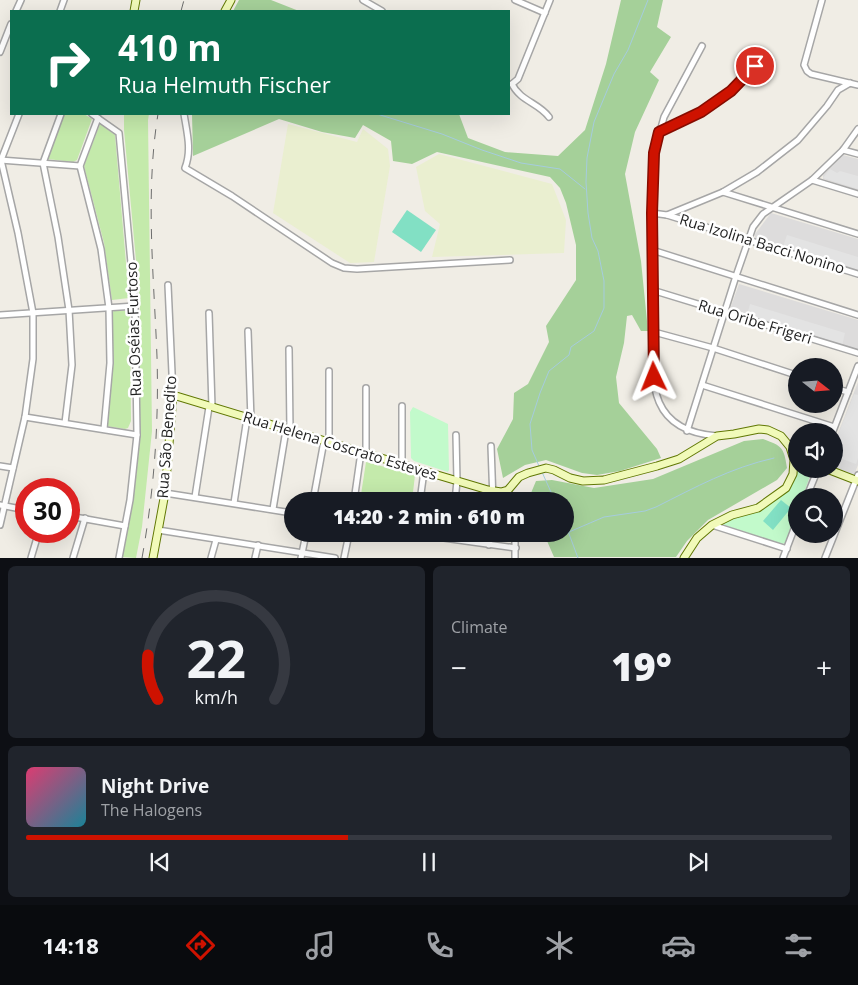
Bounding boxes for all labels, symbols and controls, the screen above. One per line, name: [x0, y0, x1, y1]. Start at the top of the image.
text: 410 m: [118, 24, 222, 71]
icon: right: [35, 30, 100, 95]
pin: [734, 45, 776, 87]
icon: arrive: [741, 52, 769, 80]
text: Rua Helmuth Fischer: [118, 69, 331, 99]
street label: Rua Izolina Bacci Nonino: [677, 208, 847, 278]
street label: Rua Oséias Furtoso: [121, 261, 145, 397]
street label: Rua Oribe Frigeri: [696, 294, 815, 348]
position arrow: [627, 350, 679, 402]
north arrow: [788, 358, 842, 412]
map controls: [788, 358, 843, 543]
street label: Rua São Benedito: [152, 375, 180, 499]
street label: Rua Helena Coscrato Esteves: [241, 406, 440, 484]
button: sound: [788, 423, 843, 478]
speed limit sign: 30: [15, 478, 80, 543]
button: search: [788, 488, 843, 543]
text: 14:20 · 2 min · 610 m: [333, 504, 525, 530]
text: Climate: [451, 616, 508, 638]
text: 22: [187, 622, 246, 693]
text: 19°: [611, 640, 672, 692]
text: −: [451, 648, 467, 686]
text: +: [816, 648, 832, 686]
text: km/h: [195, 685, 238, 709]
text: Night Drive: [101, 773, 209, 799]
text: The Halogens: [101, 799, 202, 821]
icon: previous: [146, 848, 174, 876]
icon: pause: [415, 848, 443, 876]
icon: next: [684, 848, 712, 876]
icon: directions: [183, 928, 218, 963]
icon: music: [303, 928, 338, 963]
icon: phone: [422, 928, 457, 963]
icon: climate: [542, 928, 577, 963]
icon: car: [661, 928, 696, 963]
icon: filters: [781, 928, 816, 963]
text: 14:18: [42, 930, 99, 960]

